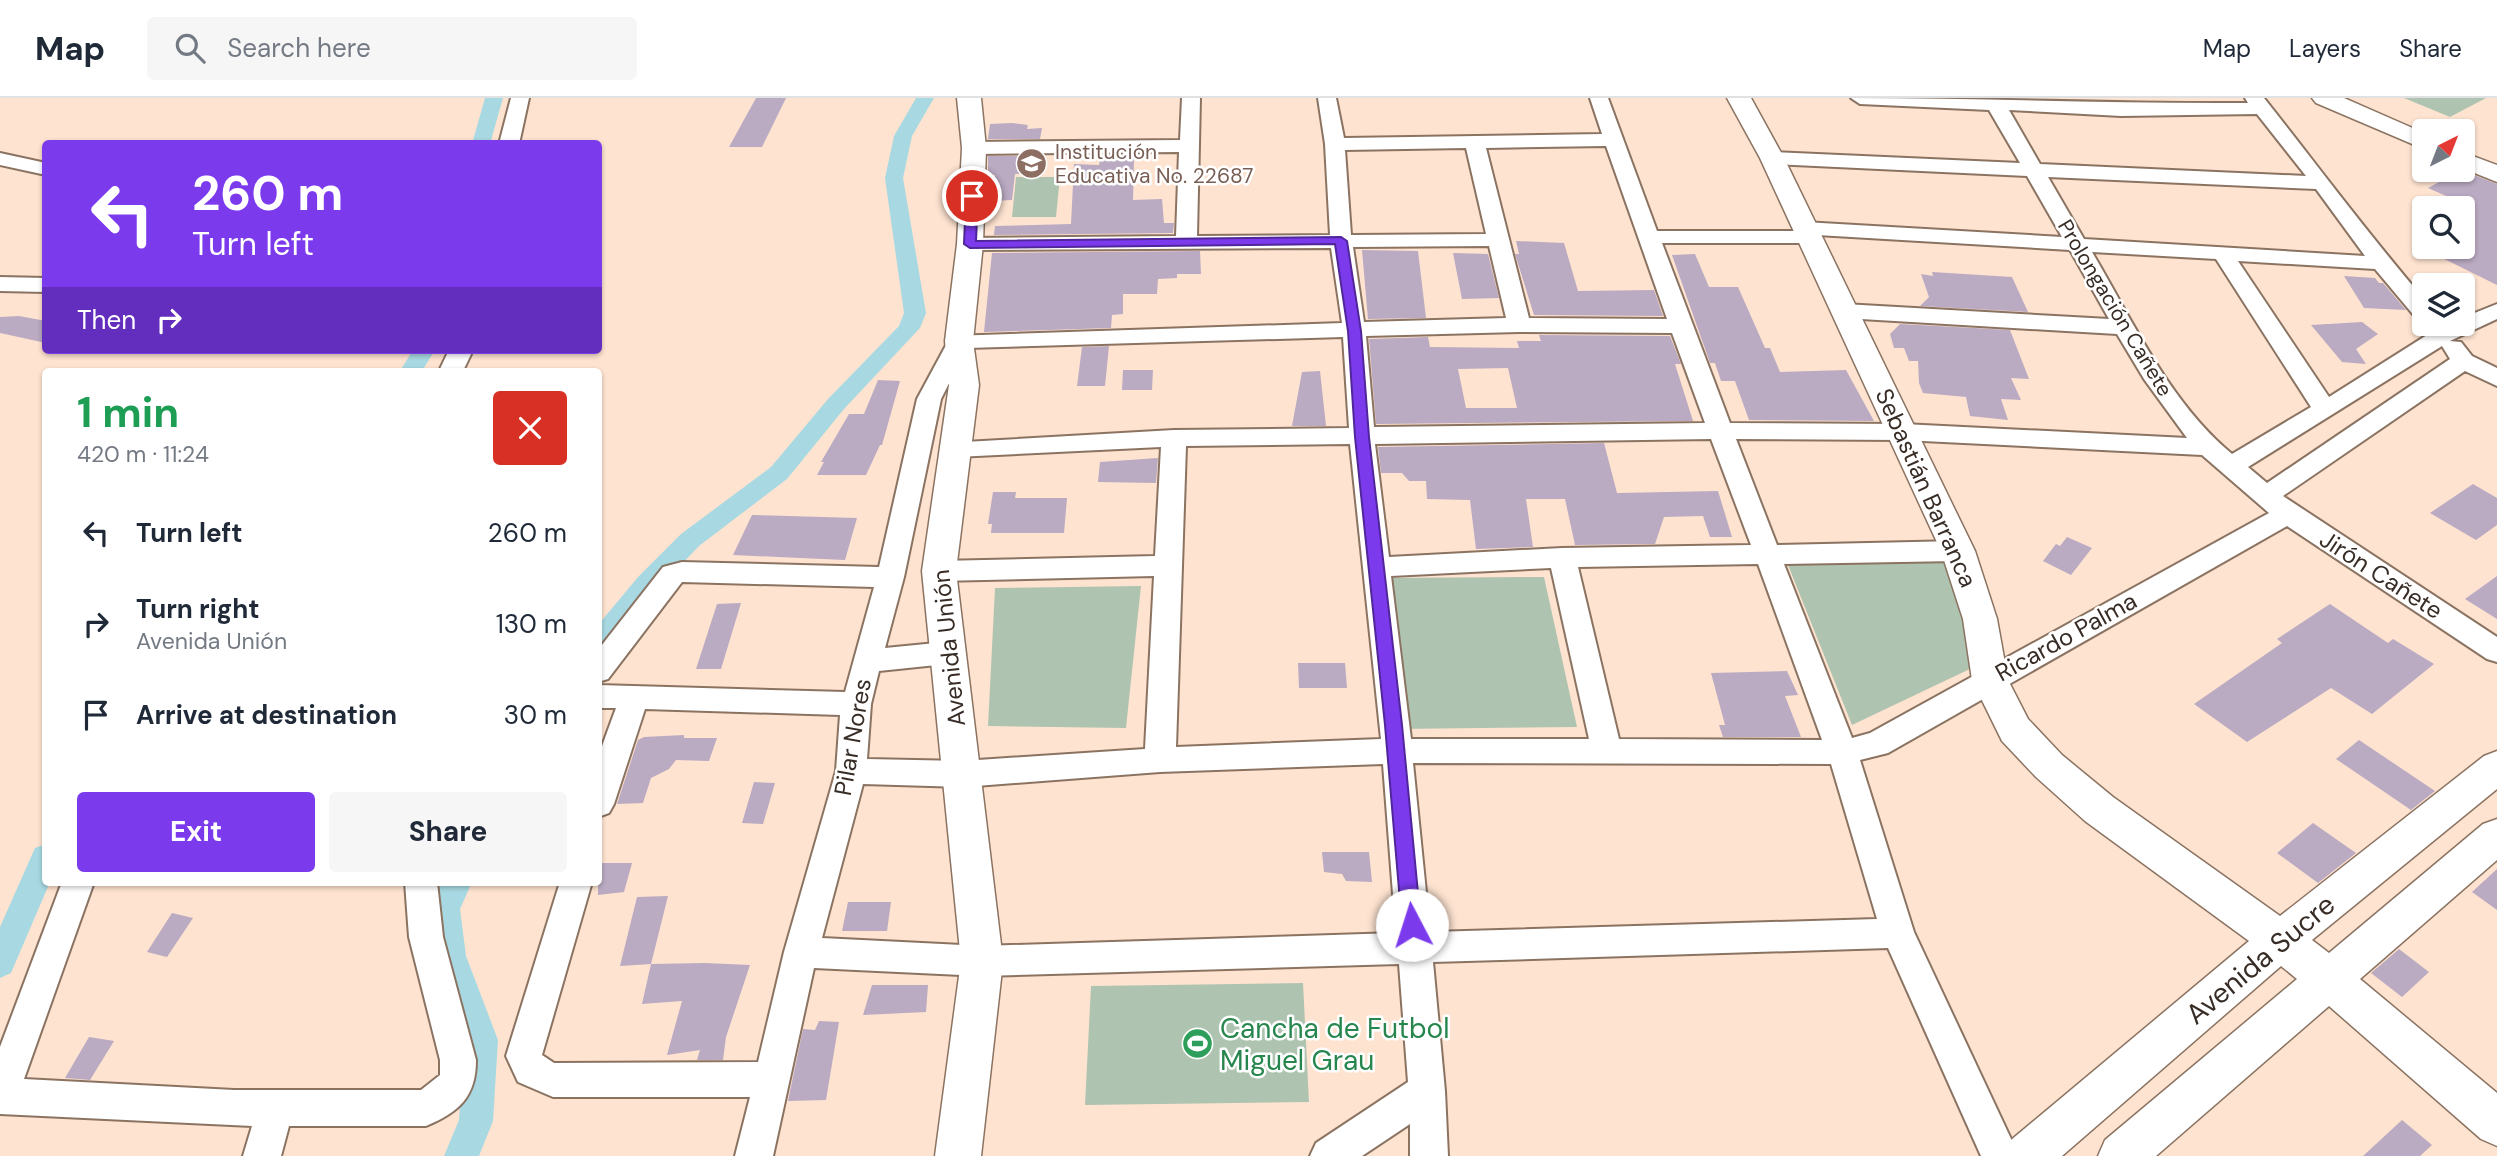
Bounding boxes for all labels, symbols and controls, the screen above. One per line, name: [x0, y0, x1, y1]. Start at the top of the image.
search box: [147, 17, 637, 80]
text: Map: [35, 27, 105, 70]
icon: search: [171, 29, 209, 67]
text: Search here: [227, 31, 371, 65]
text: Map: [2203, 33, 2251, 64]
text: Layers: [2289, 33, 2361, 64]
text: Share: [2399, 33, 2462, 64]
north arrow: [2412, 119, 2474, 182]
map controls: [2412, 119, 2475, 336]
place label: Institución Educativa No. 22687: [1055, 138, 1254, 190]
school or university icon: Institución Educativa No. 22687: [1015, 147, 1049, 181]
text: 260 m: [192, 161, 343, 225]
pin: [942, 166, 1002, 226]
icon: left: [77, 168, 168, 259]
icon: arrive: [953, 177, 991, 215]
button: search: [2412, 196, 2475, 259]
street label: Prolongación Cañete: [2051, 214, 2179, 402]
text: Turn left: [192, 223, 314, 265]
button: layers: [2412, 273, 2475, 336]
icon: right: [150, 301, 188, 339]
text: Then: [77, 303, 136, 337]
street label: Sebastián Barranca: [1869, 384, 1984, 592]
text: 1 min: [77, 385, 179, 440]
button: close: [493, 391, 567, 465]
text: 420 m · 11:24: [77, 439, 209, 469]
icon: left: [77, 514, 115, 552]
text: Turn left: [136, 516, 243, 550]
text: 260 m: [488, 516, 567, 550]
street label: Jirón Cañete: [2314, 523, 2449, 626]
street label: Avenida Unión: [925, 568, 972, 728]
street label: Ricardo Palma: [1990, 585, 2142, 688]
text: Turn right: [136, 592, 260, 626]
icon: right: [77, 605, 115, 643]
text: 130 m: [496, 607, 567, 641]
text: Avenida Unión: [136, 626, 287, 656]
street label: Pilar Nores: [827, 676, 878, 798]
icon: arrive: [77, 696, 115, 734]
text: Arrive at destination: [136, 698, 397, 732]
text: 30 m: [504, 698, 567, 732]
button: Exit: [77, 792, 315, 872]
button: Share: [329, 792, 567, 872]
street label: Avenida Sucre: [2178, 886, 2343, 1033]
position arrow: [1375, 888, 1449, 962]
place label: Cancha de Futbol Miguel Grau: [1220, 1010, 1449, 1079]
sports icon: Cancha de Futbol Miguel Grau: [1180, 1027, 1214, 1061]

